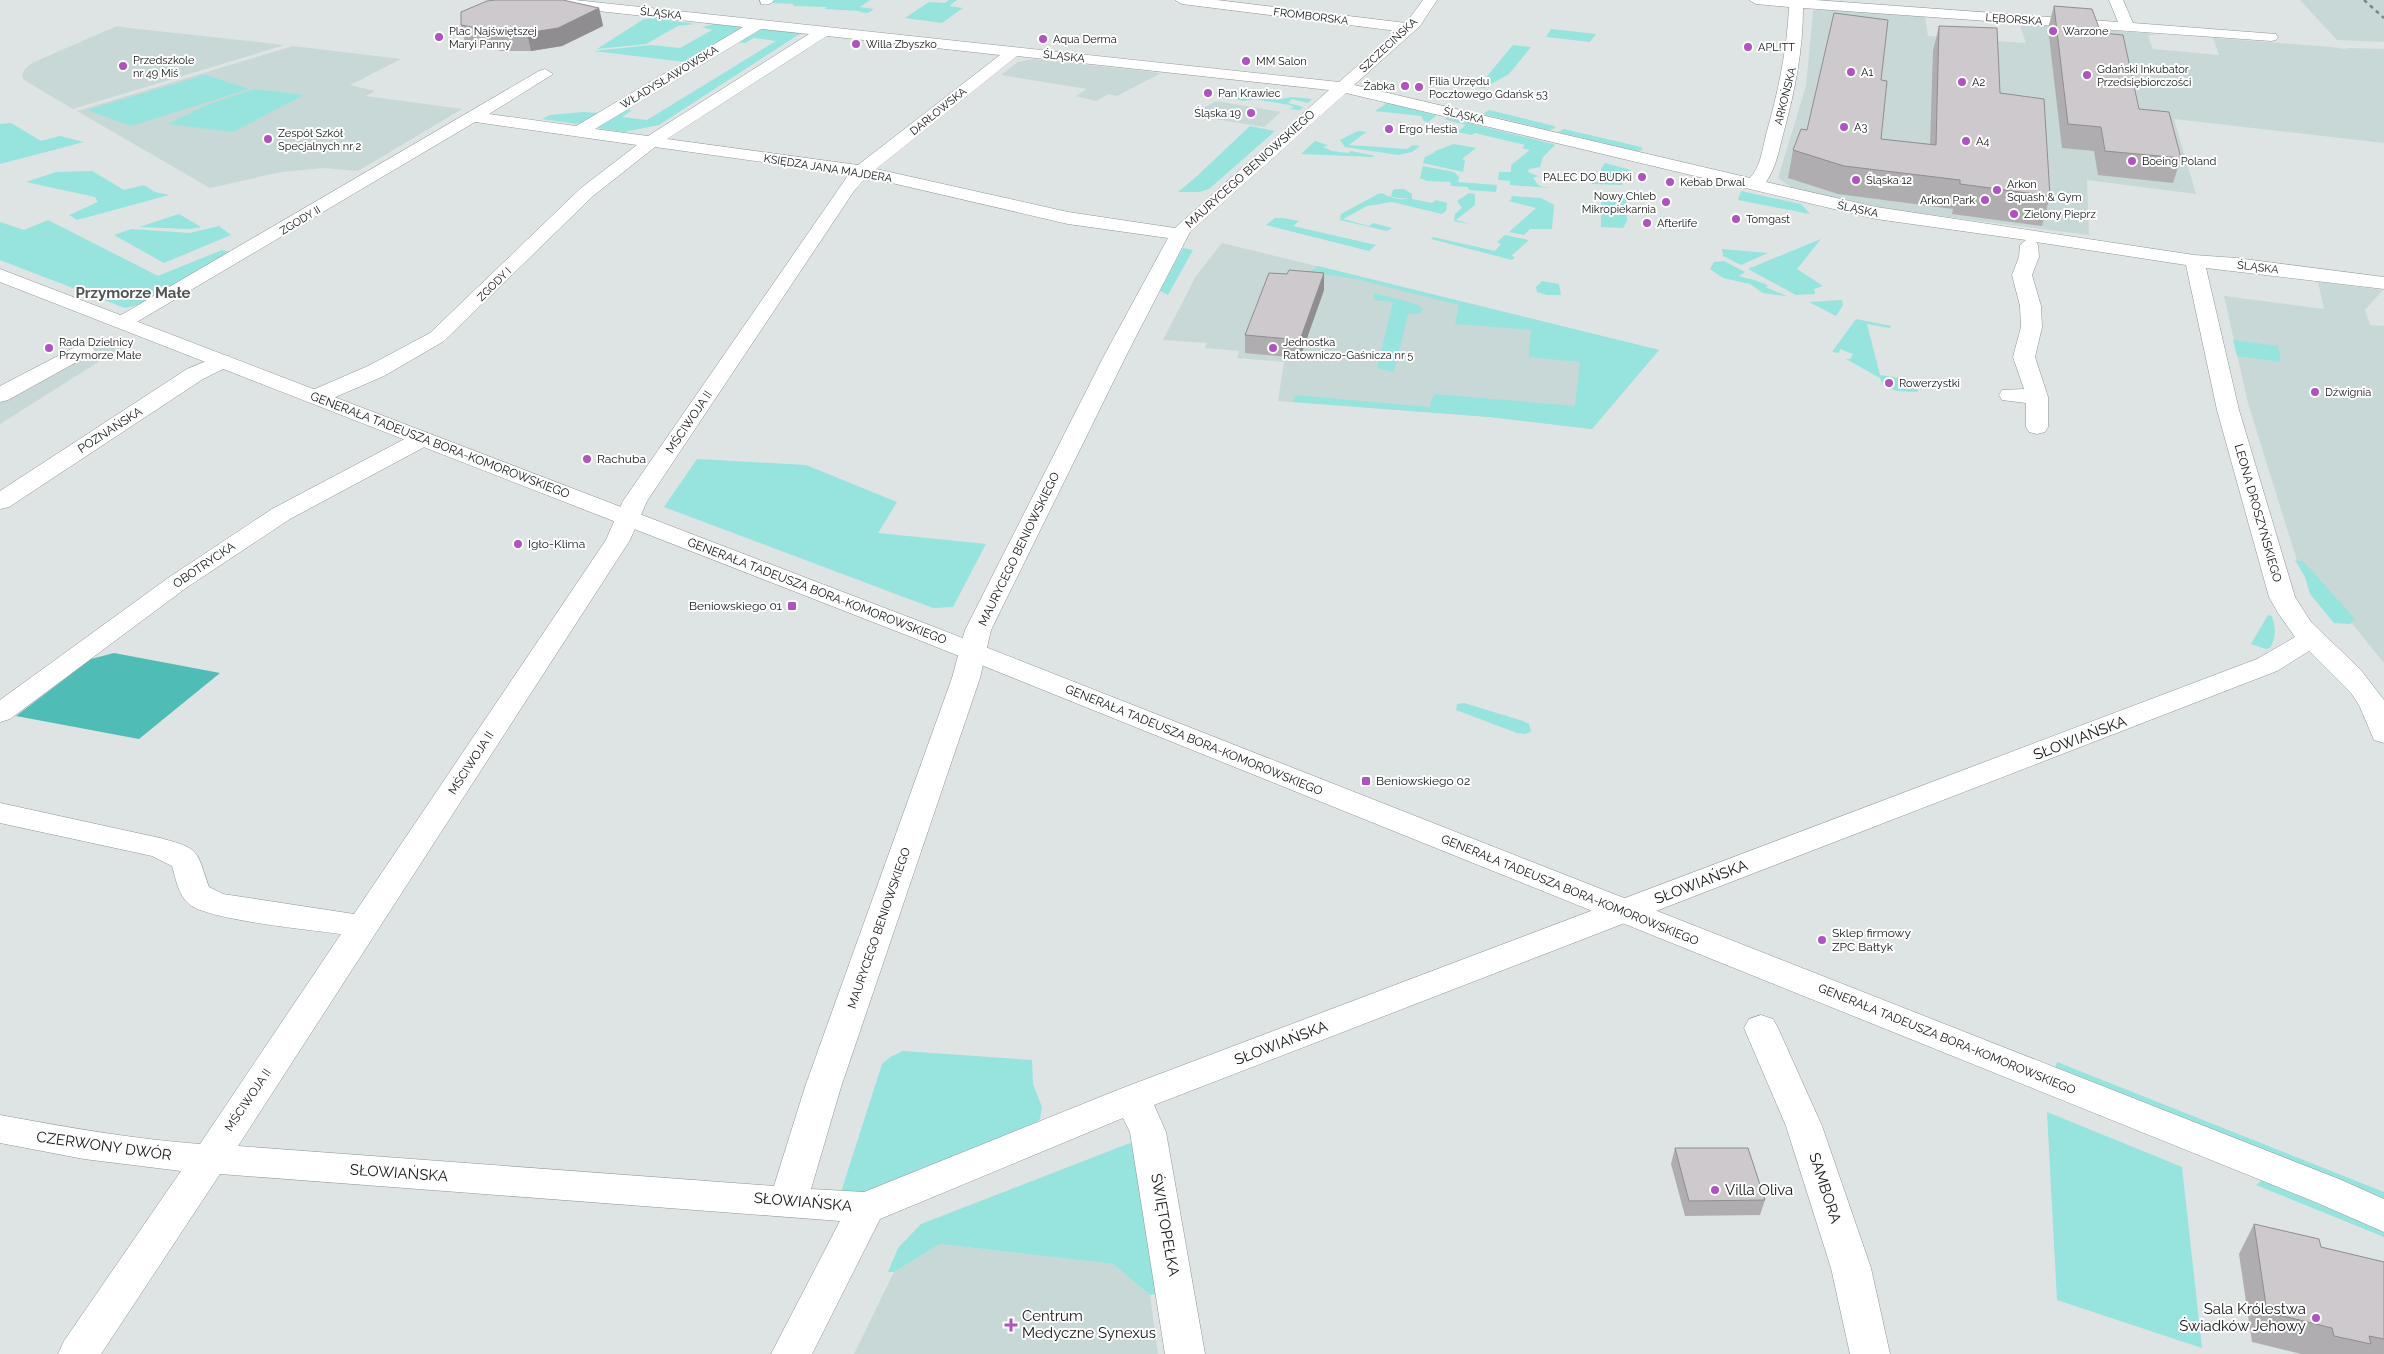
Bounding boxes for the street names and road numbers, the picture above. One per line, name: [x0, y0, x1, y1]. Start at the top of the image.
street label: ŚLĄSKA: [640, 4, 683, 22]
street label: FROMBORSKA: [1273, 5, 1350, 28]
street label: LĘBORSKA: [1985, 11, 2043, 28]
street label: SZCZECIŃSKA: [1356, 14, 1420, 75]
street label: WŁADYSŁAWOWSKA: [618, 43, 721, 112]
street label: ŚLĄSKA: [1043, 47, 1086, 65]
street label: ARKOŃSKA: [1771, 65, 1799, 126]
street label: DARŁOWSKA: [907, 84, 970, 138]
street label: ŚLĄSKA: [1442, 103, 1486, 127]
street label: MAURYCEGO BENIOWSKIEGO: [1182, 107, 1318, 231]
street label: KSIĘDZA JANA MAJDERA: [763, 152, 894, 185]
street label: ŚLĄSKA: [1836, 198, 1880, 220]
street label: ZGODY II: [278, 203, 323, 238]
street label: ŚLĄSKA: [2236, 258, 2280, 277]
street label: ZGODY I: [475, 265, 514, 304]
street label: MŚCIWOJA II: [663, 388, 715, 456]
street label: GENERAŁA TADEUSZA BORA-KOMOROWSKIEGO: [308, 389, 572, 501]
street label: POZNAŃSKA: [75, 404, 145, 456]
street label: LEONA DROSZYŃSKIEGO: [2232, 442, 2284, 584]
street label: MAURYCEGO BENIOWSKIEGO: [976, 470, 1062, 628]
street label: GENERAŁA TADEUSZA BORA-KOMOROWSKIEGO: [685, 535, 949, 647]
street label: OBOTRYCKA: [170, 539, 238, 591]
street label: GENERAŁA TADEUSZA BORA-KOMOROWSKIEGO: [1063, 682, 1325, 798]
street label: SŁOWIAŃSKA: [2031, 712, 2129, 764]
street label: MŚCIWOJA II: [445, 729, 497, 797]
street label: GENERAŁA TADEUSZA BORA-KOMOROWSKIEGO: [1439, 832, 1701, 948]
street label: MAURYCEGO BENIOWSKIEGO: [845, 846, 913, 1010]
street label: SŁOWIAŃSKA: [1652, 856, 1750, 908]
street label: GENERAŁA TADEUSZA BORA-KOMOROWSKIEGO: [1816, 981, 2078, 1097]
street label: SŁOWIAŃSKA: [1232, 1017, 1330, 1069]
street label: MŚCIWOJA II: [222, 1066, 274, 1134]
street label: CZERWONY DWÓR: [35, 1128, 173, 1164]
street label: SAMBORA: [1805, 1150, 1845, 1226]
street label: SŁOWIAŃSKA: [349, 1161, 449, 1185]
street label: ŚWIĘTOPEŁKA: [1147, 1172, 1183, 1278]
street label: SŁOWIAŃSKA: [753, 1189, 853, 1215]

